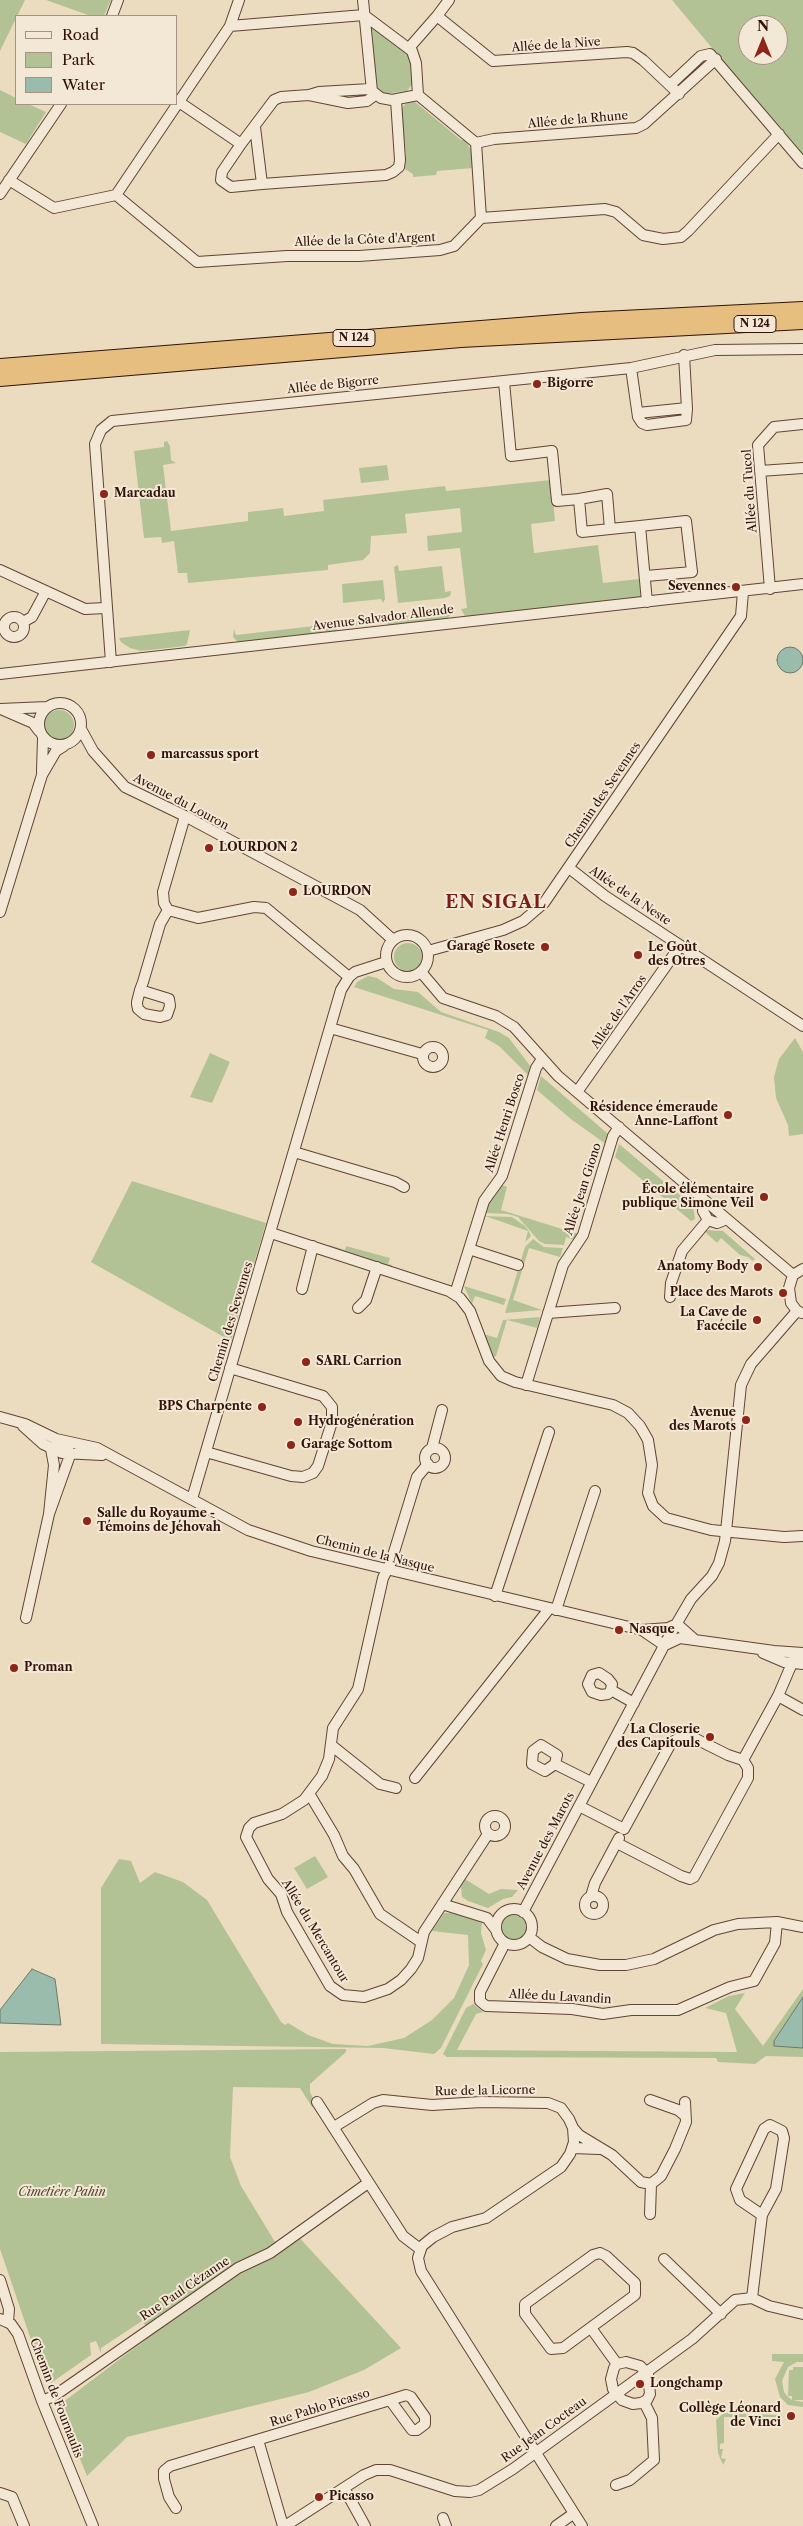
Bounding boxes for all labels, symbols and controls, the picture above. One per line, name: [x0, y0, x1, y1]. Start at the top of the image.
legend: [15, 15, 178, 105]
north arrow: [738, 15, 788, 65]
text: N: [757, 17, 769, 35]
text: Road: [62, 25, 99, 44]
street label: Allée de la Nive: [511, 35, 601, 55]
text: Park: [62, 50, 95, 69]
text: Water: [62, 75, 105, 94]
street label: Allée de la Rhune: [527, 108, 629, 132]
street label: Allée de la Côte d'Argent: [294, 230, 436, 250]
road number: N 124: [734, 316, 776, 332]
road number: N 124: [333, 329, 375, 346]
street label: Allée de Bigorre: [286, 373, 380, 397]
place label: Bigorre: [547, 377, 593, 391]
marker: Bigorre: [531, 378, 543, 390]
street label: Allée du Tucol: [740, 449, 760, 533]
place label: Marcadau: [114, 487, 176, 501]
marker: Marcadau: [98, 488, 110, 500]
place label: Sevennes: [668, 580, 726, 594]
marker: Sevennes: [730, 581, 742, 593]
street label: Avenue Salvador Allende: [311, 602, 455, 634]
street label: Chemin des Sevennes: [562, 739, 644, 851]
place label: marcassus sport: [161, 748, 259, 762]
marker: marcassus sport: [145, 749, 157, 761]
street label: Avenue du Louron: [131, 771, 231, 833]
place label: LOURDON 2: [219, 841, 298, 855]
marker: LOURDON 2: [203, 842, 215, 854]
street label: Allée de la Neste: [586, 863, 674, 929]
place label: LOURDON: [303, 885, 372, 899]
marker: LOURDON: [287, 886, 299, 898]
district label: EN SIGAL: [444, 892, 548, 914]
place label: Garage Rosete: [447, 940, 535, 954]
marker: Garage Rosete: [539, 941, 551, 953]
place label: Le Goût des Otres: [648, 941, 705, 969]
marker: Le Goût des Otres: [632, 949, 644, 961]
street label: Allée de l'Arros: [588, 972, 650, 1052]
street label: Allée Henri Bosco: [482, 1072, 528, 1174]
place label: Résidence émeraude Anne-Laffont: [590, 1101, 718, 1129]
marker: Résidence émeraude Anne-Laffont: [722, 1109, 734, 1121]
street label: Allée Jean Giono: [561, 1141, 605, 1237]
place label: École élémentaire publique Simone Veil: [622, 1183, 754, 1211]
marker: École élémentaire publique Simone Veil: [758, 1191, 770, 1203]
street label: Chemin des Sevennes: [206, 1260, 256, 1384]
place label: Anatomy Body: [657, 1260, 748, 1274]
marker: Anatomy Body: [752, 1261, 764, 1273]
place label: Place des Marots: [670, 1286, 773, 1300]
marker: Place des Marots: [777, 1287, 789, 1299]
place label: La Cave de Facécile: [680, 1306, 747, 1334]
marker: La Cave de Facécile: [751, 1314, 763, 1326]
place label: SARL Carrion: [316, 1355, 402, 1369]
marker: SARL Carrion: [300, 1356, 312, 1368]
place label: BPS Charpente: [158, 1400, 252, 1414]
marker: BPS Charpente: [256, 1401, 268, 1413]
place label: Avenue des Marots: [669, 1406, 736, 1434]
marker: Avenue des Marots: [740, 1414, 752, 1426]
place label: Hydrogénération: [308, 1415, 414, 1429]
marker: Hydrogénération: [292, 1416, 304, 1428]
place label: Garage Sottom: [301, 1438, 392, 1452]
marker: Garage Sottom: [285, 1439, 297, 1451]
place label: Salle du Royaume - Témoins de Jéhovah: [97, 1507, 221, 1535]
marker: Salle du Royaume - Témoins de Jéhovah: [81, 1515, 93, 1527]
street label: Chemin de la Nasque: [314, 1532, 436, 1576]
place label: Nasque: [629, 1623, 675, 1637]
marker: Nasque: [613, 1624, 625, 1636]
place label: Proman: [24, 1661, 73, 1675]
marker: Proman: [8, 1662, 20, 1674]
place label: La Closerie des Capitouls: [617, 1723, 700, 1751]
marker: La Closerie des Capitouls: [704, 1731, 716, 1743]
street label: Avenue des Marots: [514, 1790, 578, 1892]
street label: Allée du Mercantour: [278, 1877, 352, 1985]
street label: Allée du Lavandin: [508, 1987, 612, 2007]
street label: Rue de la Licorne: [434, 2083, 536, 2099]
park label: Cimetière Pahin: [18, 2186, 106, 2200]
street label: Rue Paul Cézanne: [138, 2254, 232, 2324]
street label: Chemin de Fournaulis: [27, 2336, 85, 2460]
place label: Longchamp: [650, 2377, 723, 2391]
marker: Longchamp: [634, 2378, 646, 2390]
street label: Rue Pablo Picasso: [268, 2386, 372, 2430]
street label: Rue Jean Cocteau: [499, 2394, 589, 2466]
place label: Collège Léonard de Vinci: [679, 2402, 781, 2430]
marker: Collège Léonard de Vinci: [785, 2410, 797, 2422]
place label: Picasso: [329, 2490, 374, 2504]
marker: Picasso: [313, 2491, 325, 2503]

